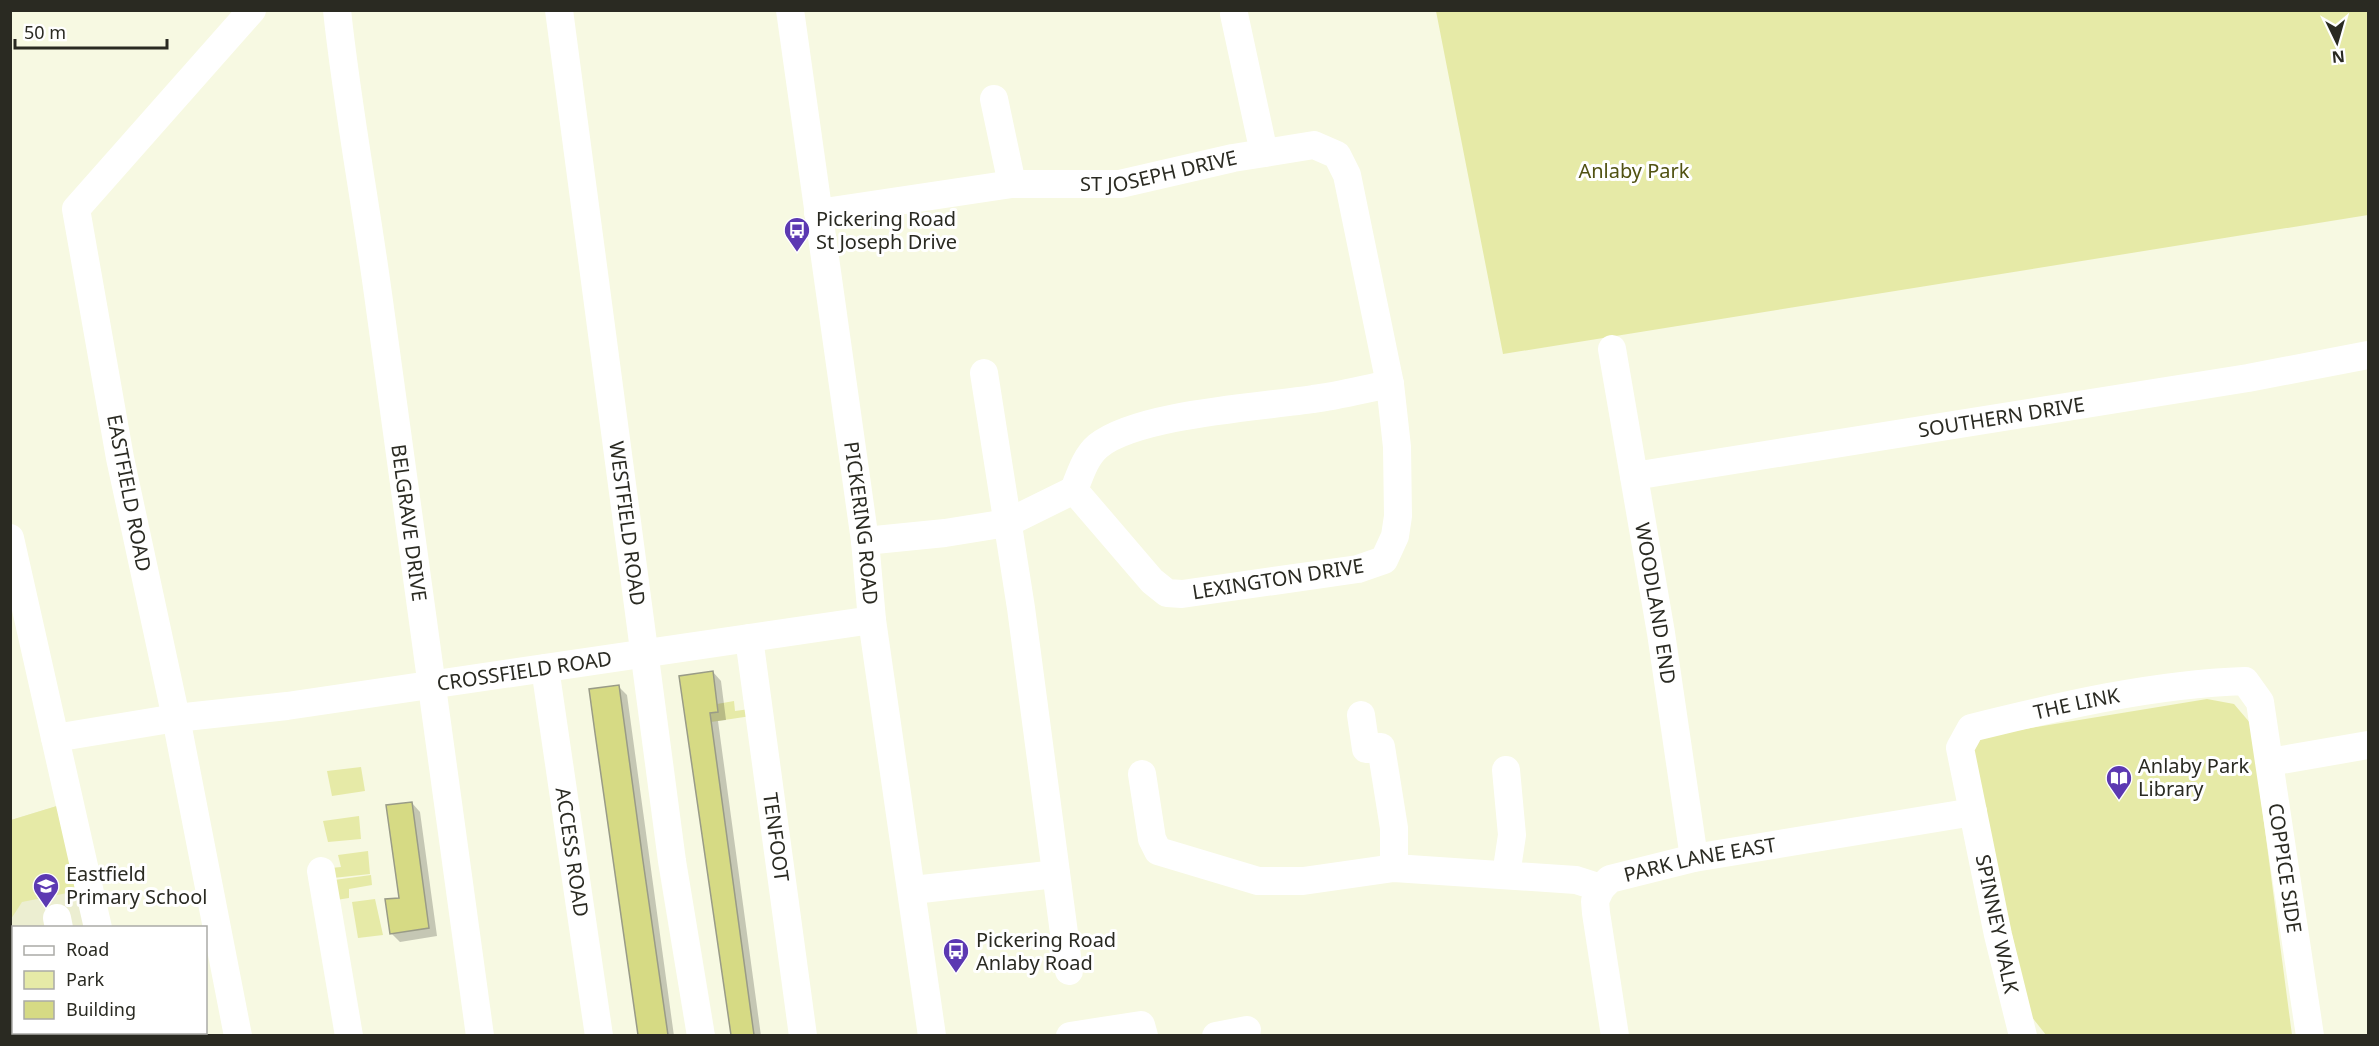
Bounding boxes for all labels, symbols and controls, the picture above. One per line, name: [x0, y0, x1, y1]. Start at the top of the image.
scale bar: [15, 12, 166, 50]
north arrow: [2307, 12, 2367, 72]
text: 50 m: [24, 20, 66, 44]
text: N: [2331, 45, 2346, 68]
street label: ST JOSEPH DRIVE: [1080, 144, 1240, 198]
park label: Anlaby Park: [1578, 157, 1690, 184]
place label: Pickering Road St Joseph Drive: [816, 205, 957, 255]
bus stop icon: Pickering Road St Joseph Drive: [782, 215, 812, 253]
street label: SOUTHERN DRIVE: [1916, 390, 2086, 443]
street label: EASTFIELD ROAD: [101, 412, 158, 574]
street label: WESTFIELD ROAD: [603, 440, 652, 607]
street label: PICKERING ROAD: [838, 440, 885, 606]
street label: BELGRAVE DRIVE: [385, 442, 433, 603]
street label: WOODLAND END: [1629, 520, 1682, 686]
street label: LEXINGTON DRIVE: [1190, 552, 1366, 605]
street label: CROSSFIELD ROAD: [435, 644, 613, 697]
street label: THE LINK: [2031, 681, 2122, 725]
place label: Anlaby Park Library: [2138, 752, 2249, 802]
library icon: Anlaby Park Library: [2104, 763, 2134, 801]
street label: ACCESS ROAD: [550, 785, 595, 919]
street label: TENFOOT: [757, 791, 796, 883]
street label: COPPICE SIDE: [2262, 801, 2308, 935]
street label: PARK LANE EAST: [1621, 831, 1778, 888]
street label: SPINNEY WALK: [1970, 852, 2026, 996]
place label: Eastfield Primary School: [66, 860, 207, 910]
school or university icon: Eastfield Primary School: [31, 871, 61, 909]
legend: [12, 926, 207, 1034]
place label: Pickering Road Anlaby Road: [976, 926, 1116, 976]
bus stop icon: Pickering Road Anlaby Road: [941, 936, 971, 974]
text: Road: [66, 937, 109, 961]
text: Park: [66, 967, 104, 991]
text: Building: [66, 997, 136, 1021]

